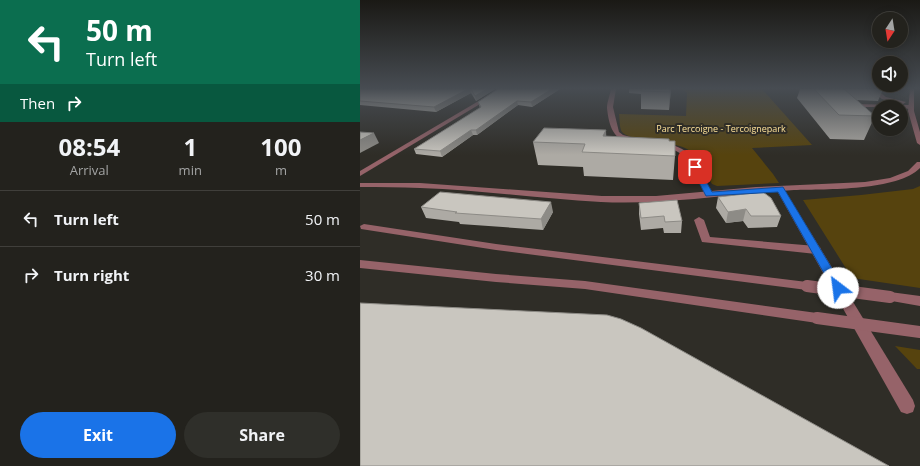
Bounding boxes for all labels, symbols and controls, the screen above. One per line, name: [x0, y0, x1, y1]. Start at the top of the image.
text: 50 m: [86, 11, 153, 49]
north arrow: [872, 12, 908, 48]
map controls: [872, 12, 908, 136]
icon: left: [20, 16, 72, 68]
text: Turn left: [86, 47, 157, 71]
button: sound: [872, 56, 908, 92]
icon: right: [63, 92, 85, 114]
text: Then: [20, 93, 55, 113]
button: layers: [872, 100, 908, 136]
park label: Parc Tercoigne - Tercoignepark: [656, 122, 786, 135]
text: 08:54: [58, 130, 120, 163]
text: 1: [183, 130, 197, 163]
text: 100: [260, 130, 302, 163]
pin: [678, 150, 712, 184]
icon: arrive: [684, 156, 706, 178]
text: Arrival: [70, 161, 109, 179]
text: min: [179, 161, 202, 179]
text: m: [275, 161, 287, 179]
icon: left: [20, 208, 42, 230]
text: Turn left: [54, 209, 119, 229]
text: 50 m: [305, 209, 340, 229]
icon: right: [20, 264, 42, 286]
text: Turn right: [54, 265, 129, 285]
text: 30 m: [305, 265, 340, 285]
position arrow: [817, 267, 859, 309]
button: Exit: [20, 412, 176, 458]
button: Share: [184, 412, 340, 458]

